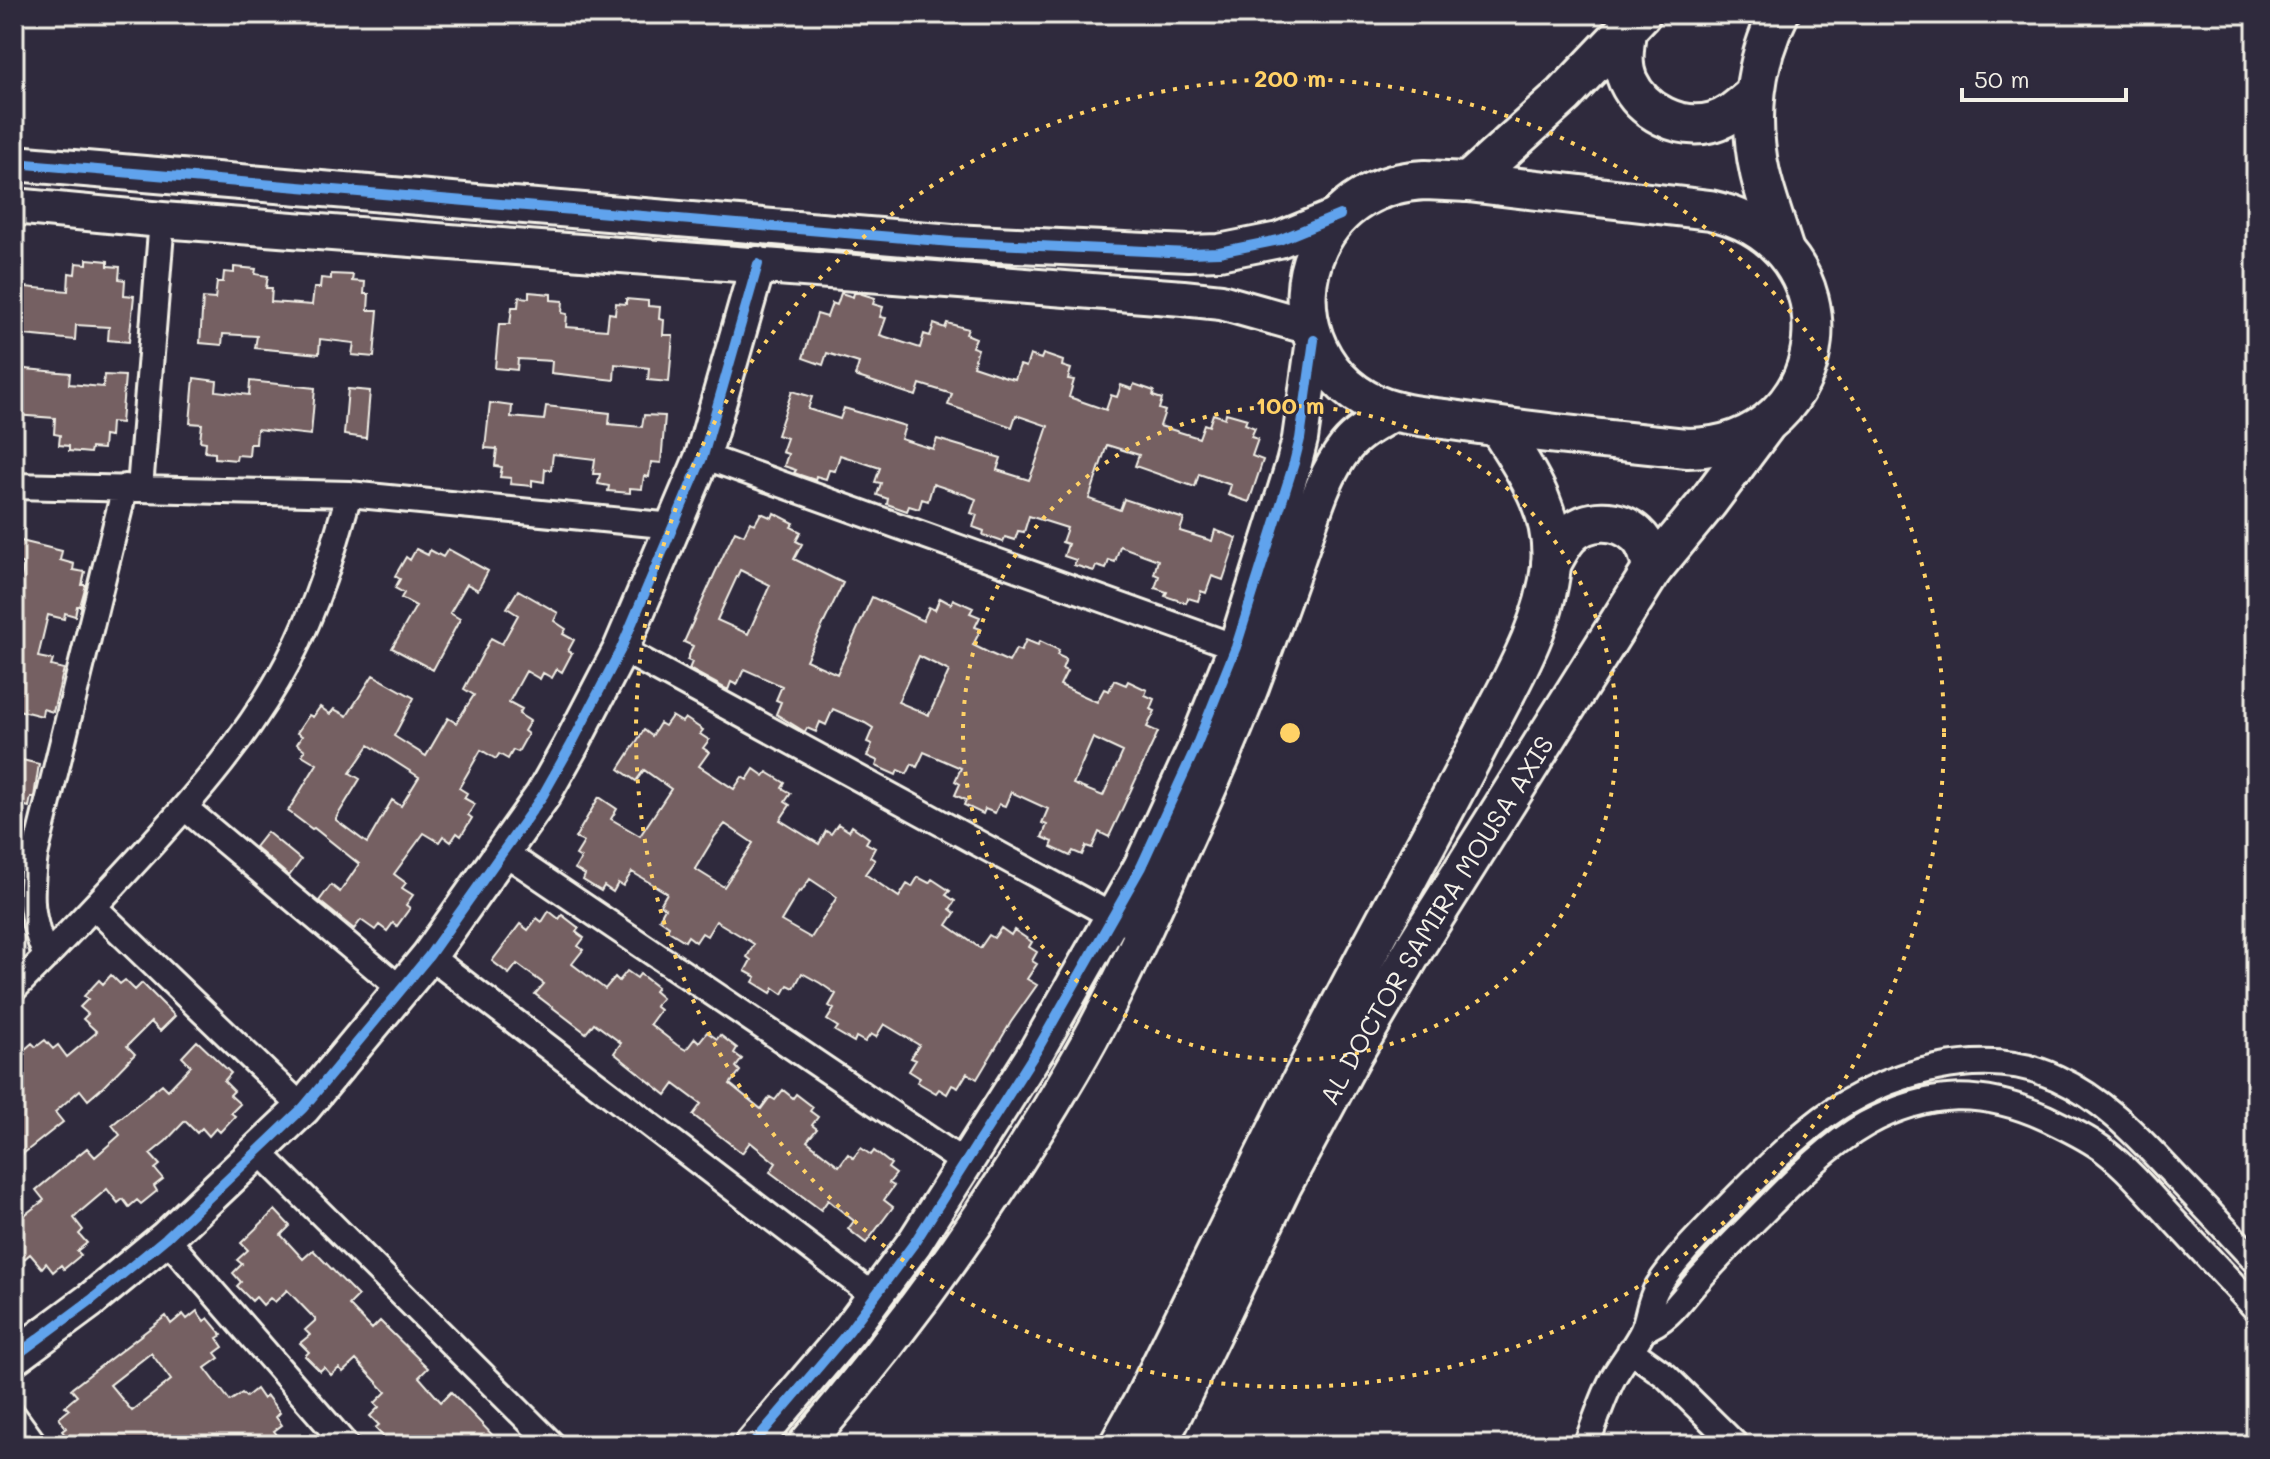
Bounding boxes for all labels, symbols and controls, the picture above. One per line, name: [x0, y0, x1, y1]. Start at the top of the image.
scale bar: [1962, 52, 2126, 102]
text: 200 m: [1254, 62, 1326, 93]
text: 50 m: [1974, 63, 2030, 94]
text: 100 m: [1255, 389, 1325, 420]
centre of rings: [1276, 719, 1304, 747]
street label: AL DOCTOR SAMIRA MOUSA AXIS: [1311, 729, 1561, 1111]

